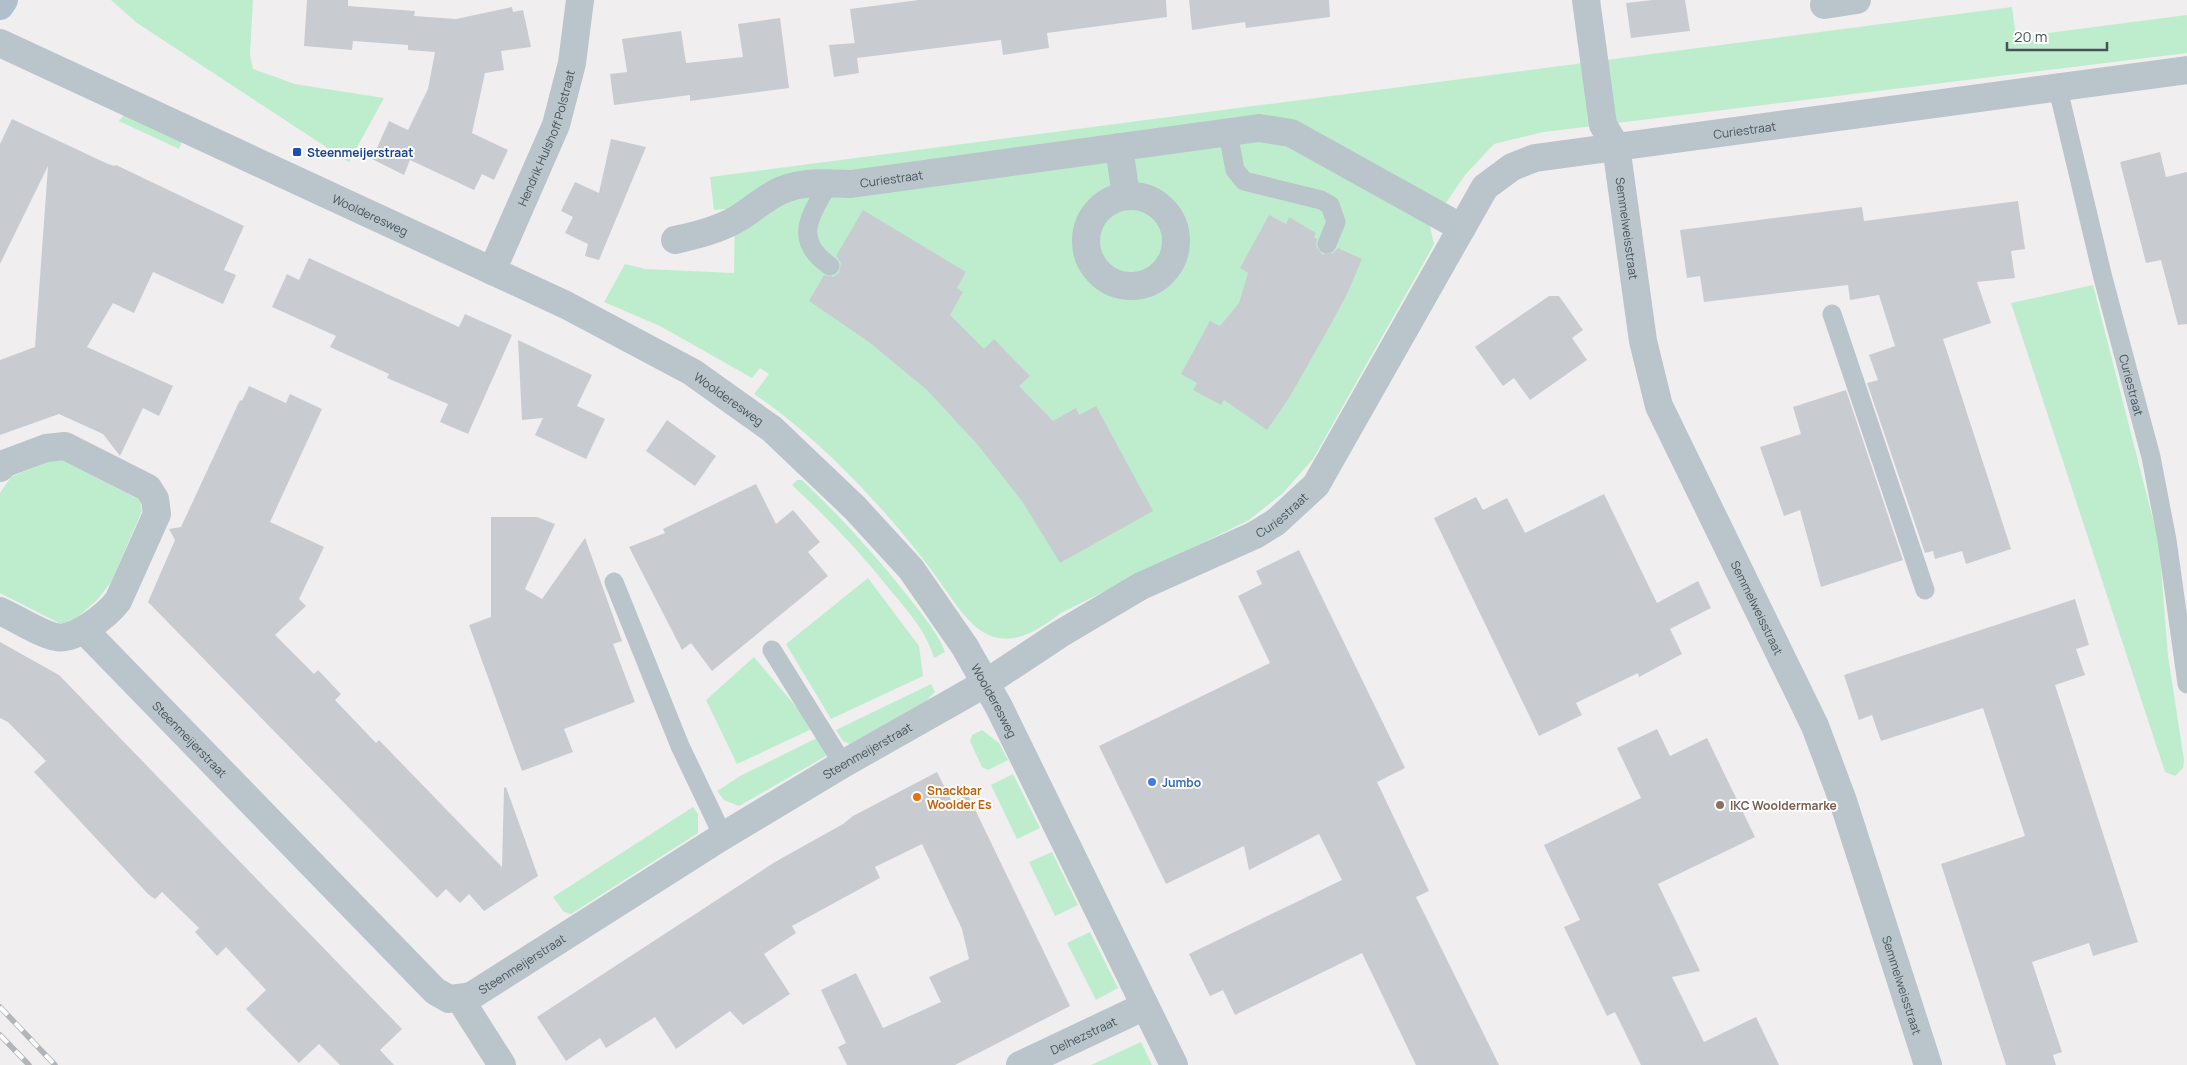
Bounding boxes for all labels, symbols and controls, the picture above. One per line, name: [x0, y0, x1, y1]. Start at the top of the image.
scale bar: [2007, 20, 2107, 52]
text: 20 m: [2014, 26, 2047, 47]
street label: Hendrik Hulshoff Polstraat: [513, 68, 578, 209]
street label: Curiestraat: [1712, 117, 1777, 142]
place label: Steenmeijerstraat: [307, 144, 413, 161]
marker: Steenmeijerstraat: [291, 146, 303, 158]
street label: Curiestraat: [859, 166, 924, 191]
street label: Semmelweisstraat: [1612, 176, 1643, 281]
street label: Woolderesweg: [329, 189, 411, 239]
street label: Curiestraat: [2115, 352, 2148, 418]
street label: Woolderesweg: [691, 368, 767, 429]
street label: Curiestraat: [1252, 488, 1312, 541]
street label: Semmelweisstraat: [1727, 558, 1788, 658]
street label: Woolderesweg: [967, 660, 1021, 741]
street label: Steenmeijerstraat: [149, 697, 231, 781]
street label: Steenmeijerstraat: [819, 718, 915, 783]
place label: Jumbo: [1162, 774, 1201, 791]
marker: Jumbo: [1146, 776, 1158, 788]
place label: Snackbar Woolder Es: [927, 782, 992, 813]
marker: Snackbar Woolder Es: [911, 791, 923, 803]
place label: IKC Wooldermarke: [1730, 797, 1837, 814]
marker: IKC Wooldermarke: [1714, 799, 1726, 811]
street label: Steenmeijerstraat: [475, 930, 569, 998]
street label: Semmelweisstraat: [1878, 933, 1926, 1037]
street label: Delhezstraat: [1047, 1012, 1120, 1058]

